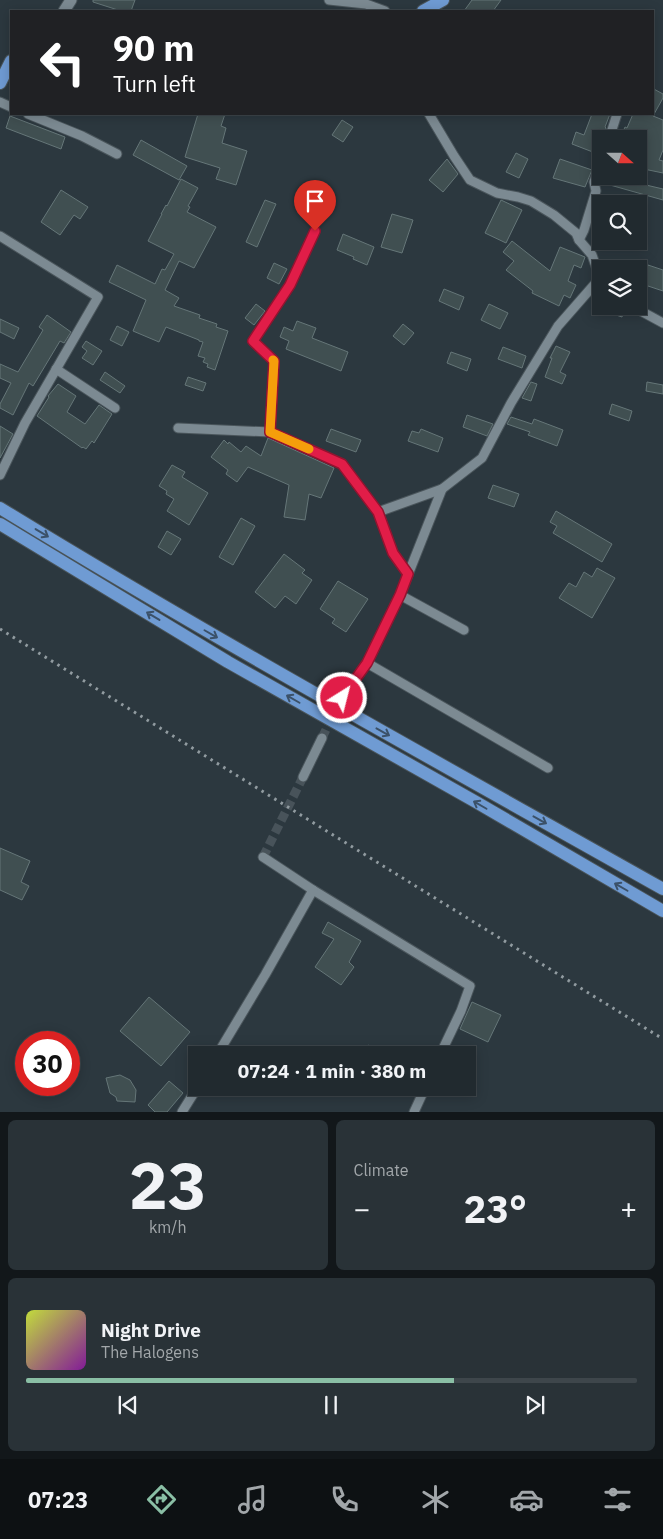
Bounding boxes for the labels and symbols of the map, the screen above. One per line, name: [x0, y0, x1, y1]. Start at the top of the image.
north arrow: [592, 130, 648, 185]
pin: [294, 180, 336, 231]
one-way arrow: [34, 528, 48, 538]
one-way arrow: [147, 611, 161, 621]
one-way arrow: [204, 629, 219, 639]
position arrow: [315, 671, 367, 723]
one-way arrow: [287, 693, 301, 703]
one-way arrow: [375, 727, 389, 737]
one-way arrow: [474, 799, 488, 809]
one-way arrow: [532, 815, 547, 825]
one-way arrow: [614, 881, 628, 891]
speed limit sign: 30: [15, 1031, 80, 1096]

